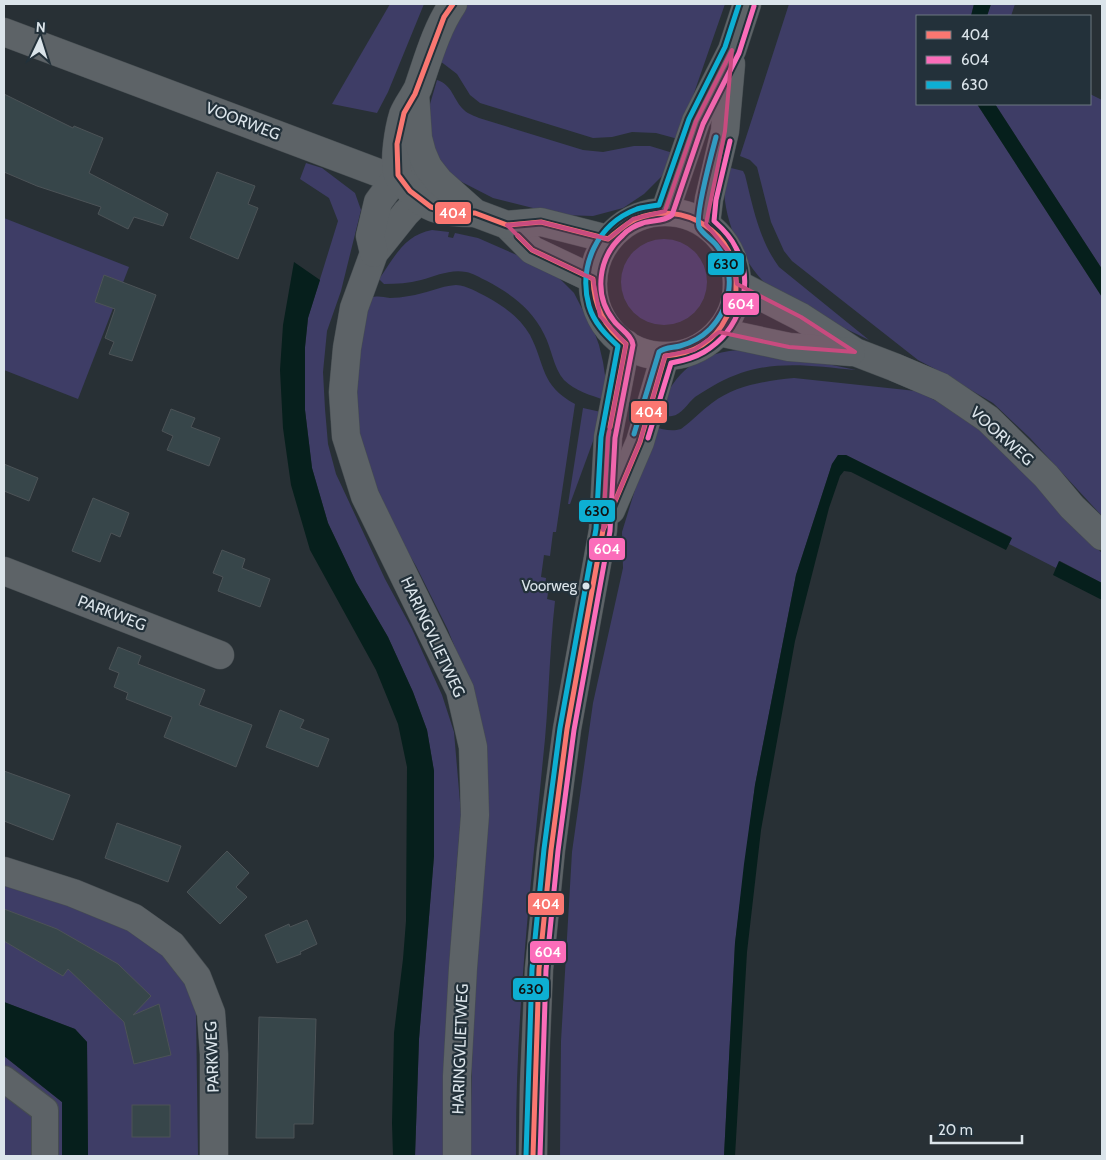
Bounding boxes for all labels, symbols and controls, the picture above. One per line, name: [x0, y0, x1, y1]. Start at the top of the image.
north arrow: [15, 15, 65, 65]
legend: [916, 15, 1091, 105]
text: N: [35, 18, 46, 36]
text: 404: [961, 26, 989, 44]
text: 604: [961, 51, 989, 69]
text: 630: [961, 76, 988, 94]
street label: VOORWEG: [203, 98, 283, 144]
line badge: 404: [434, 201, 472, 225]
text: 404: [439, 204, 467, 222]
line badge: 630: [707, 252, 745, 276]
text: 630: [713, 255, 739, 273]
line badge: 604: [722, 292, 760, 316]
text: 604: [728, 295, 754, 313]
line badge: 404: [630, 400, 668, 424]
text: 404: [635, 403, 663, 421]
street label: VOORWEG: [966, 403, 1038, 469]
line badge: 630: [578, 499, 616, 523]
text: 630: [584, 502, 610, 520]
line badge: 604: [588, 537, 626, 561]
text: 604: [594, 540, 620, 558]
street label: HARINGVLIETWEG: [397, 574, 469, 700]
place label: Voorweg: [522, 577, 578, 595]
marker: Voorweg: [581, 581, 591, 591]
street label: PARKWEG: [75, 591, 149, 635]
line badge: 404: [527, 892, 565, 916]
text: 404: [532, 895, 560, 913]
line badge: 604: [529, 940, 567, 964]
text: 604: [535, 943, 561, 961]
line badge: 630: [512, 977, 550, 1001]
text: 630: [518, 980, 544, 998]
street label: HARINGVLIETWEG: [448, 983, 472, 1115]
street label: PARKWEG: [201, 1021, 223, 1093]
scale bar: [931, 1112, 1022, 1144]
text: 20 m: [938, 1121, 973, 1139]

